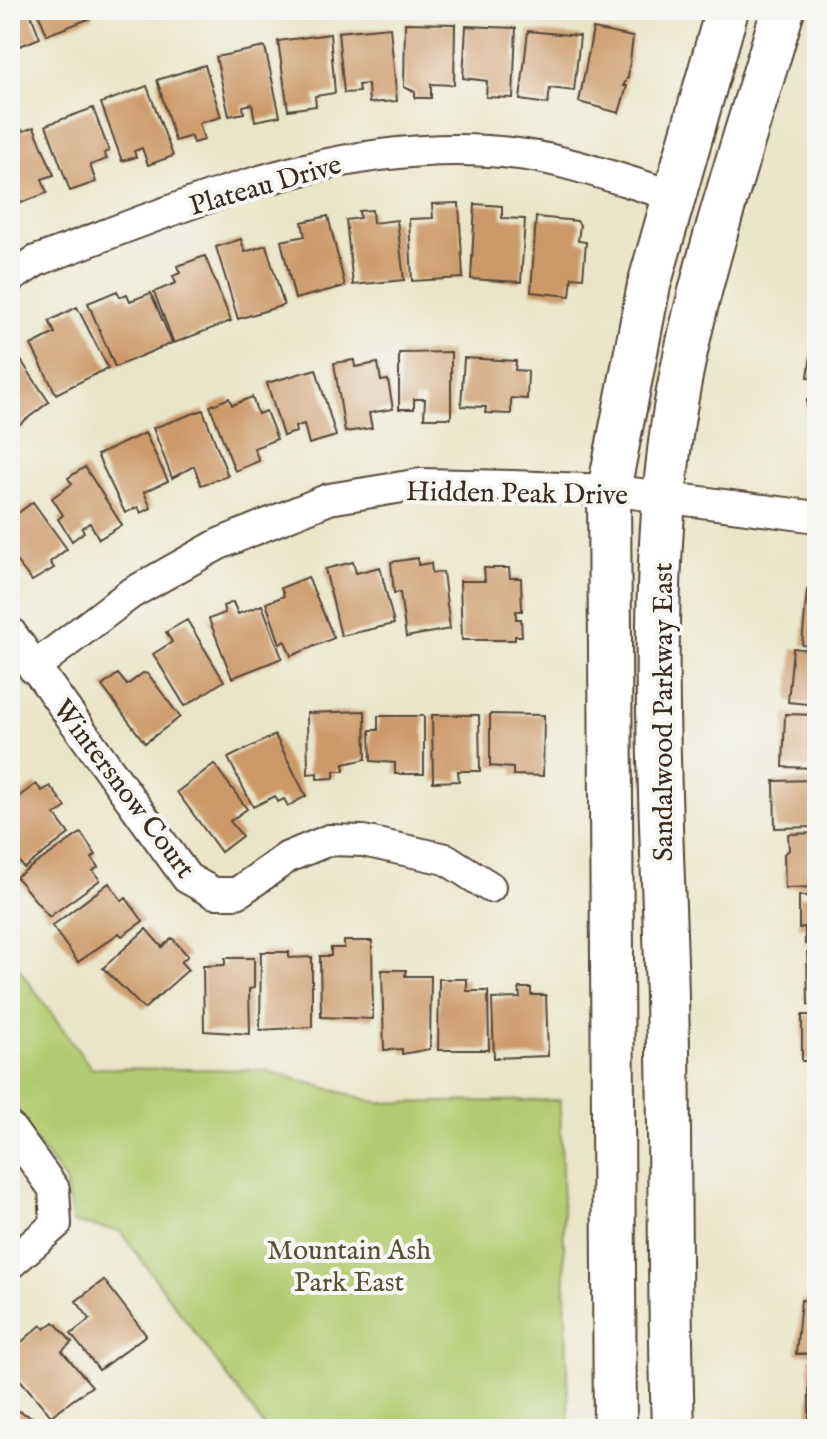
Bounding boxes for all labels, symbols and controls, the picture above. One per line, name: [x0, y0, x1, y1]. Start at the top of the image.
street label: Plateau Drive: [186, 148, 346, 225]
street label: Hidden Peak Drive: [406, 475, 629, 514]
street label: Sandalwood Parkway East: [647, 562, 682, 862]
street label: Wintersnow Court: [44, 693, 202, 886]
park label: Mountain Ash Park East: [267, 1234, 431, 1301]

